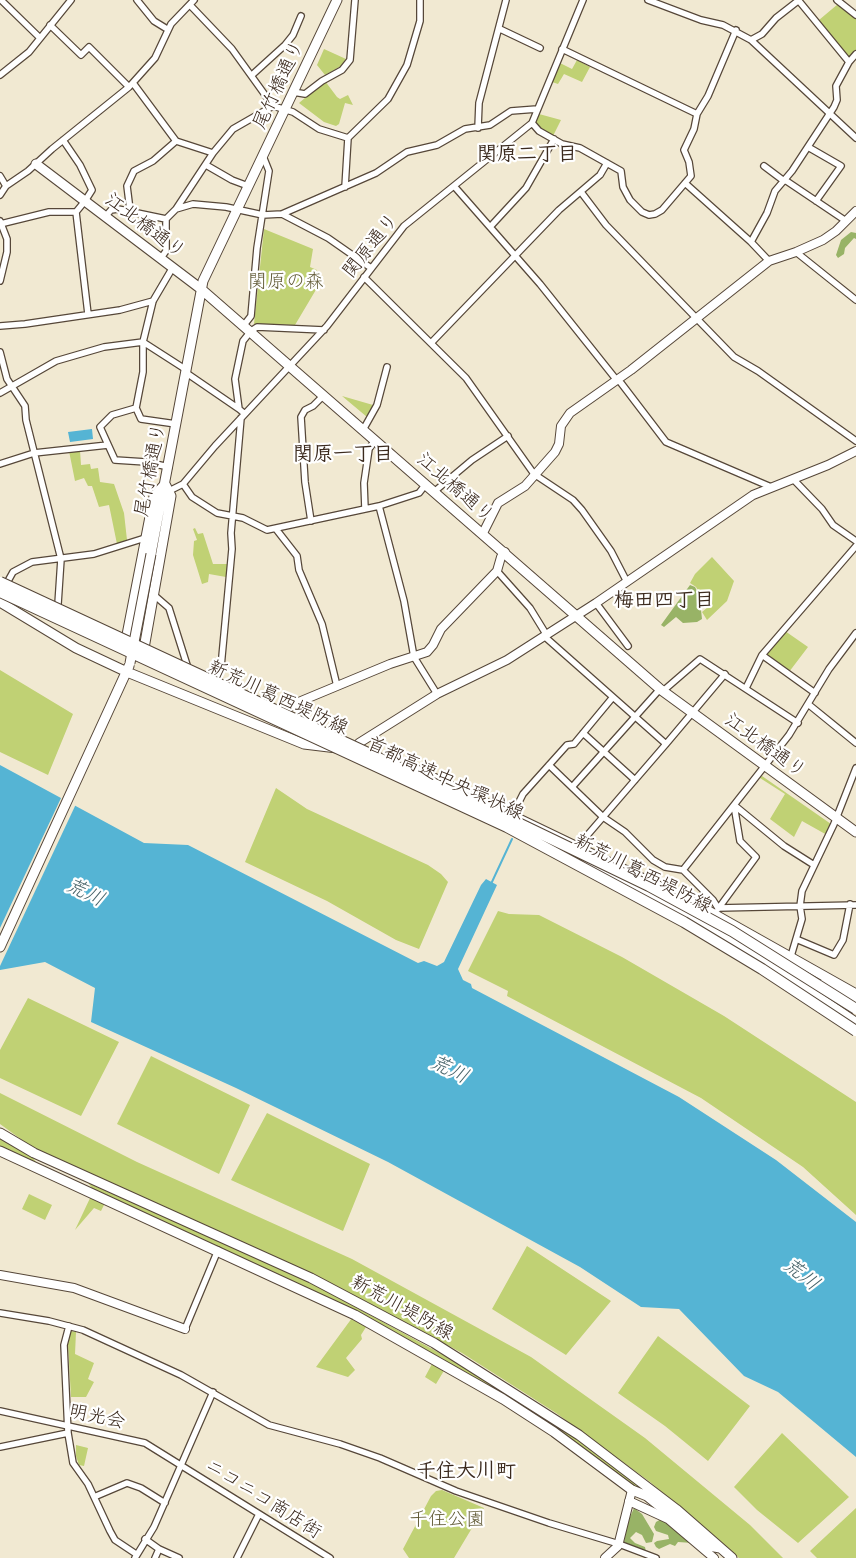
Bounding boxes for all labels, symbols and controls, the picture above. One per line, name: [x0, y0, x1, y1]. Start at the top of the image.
street label: 尾竹橋通り: [249, 37, 309, 133]
district label: 関原二丁目: [477, 143, 577, 167]
street label: 江北橋通り: [100, 188, 190, 264]
street label: 関原通り: [338, 209, 404, 283]
park label: 関原の森: [248, 271, 324, 293]
street label: 尾竹橋通り: [131, 421, 171, 519]
district label: 関原一丁目: [293, 443, 393, 467]
street label: 江北橋通り: [412, 448, 498, 528]
district label: 梅田四丁目: [614, 589, 714, 613]
street label: 新荒川葛西堤防線: [204, 656, 352, 740]
street label: 江北橋通り: [720, 709, 810, 783]
street label: 首都高速中央環状線: [363, 733, 527, 825]
street label: 新荒川葛西堤防線: [570, 829, 716, 919]
water label: 荒川: [62, 873, 108, 913]
water label: 荒川: [426, 1050, 472, 1090]
water label: 荒川: [778, 1253, 824, 1297]
street label: 新荒川堤防線: [347, 1270, 457, 1346]
street label: 明光会: [67, 1400, 127, 1434]
street label: ニコニコ商店街: [201, 1454, 325, 1544]
district label: 千住大川町: [416, 1460, 516, 1484]
park label: 千住公園: [409, 1509, 485, 1531]

